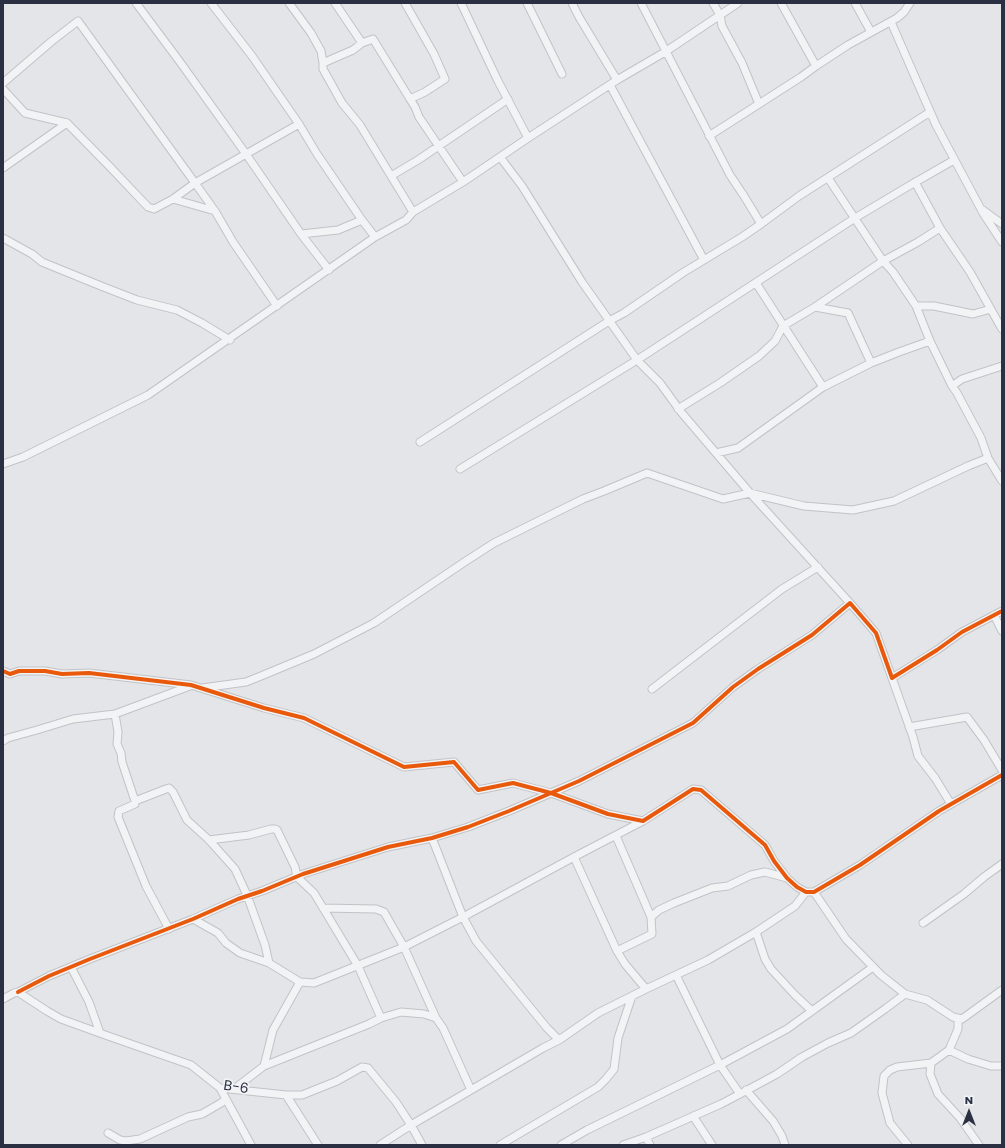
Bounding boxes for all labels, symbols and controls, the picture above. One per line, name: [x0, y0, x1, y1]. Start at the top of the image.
street label: B-6: [222, 1078, 250, 1098]
north arrow: [949, 1092, 989, 1132]
text: N: [965, 1092, 973, 1108]

